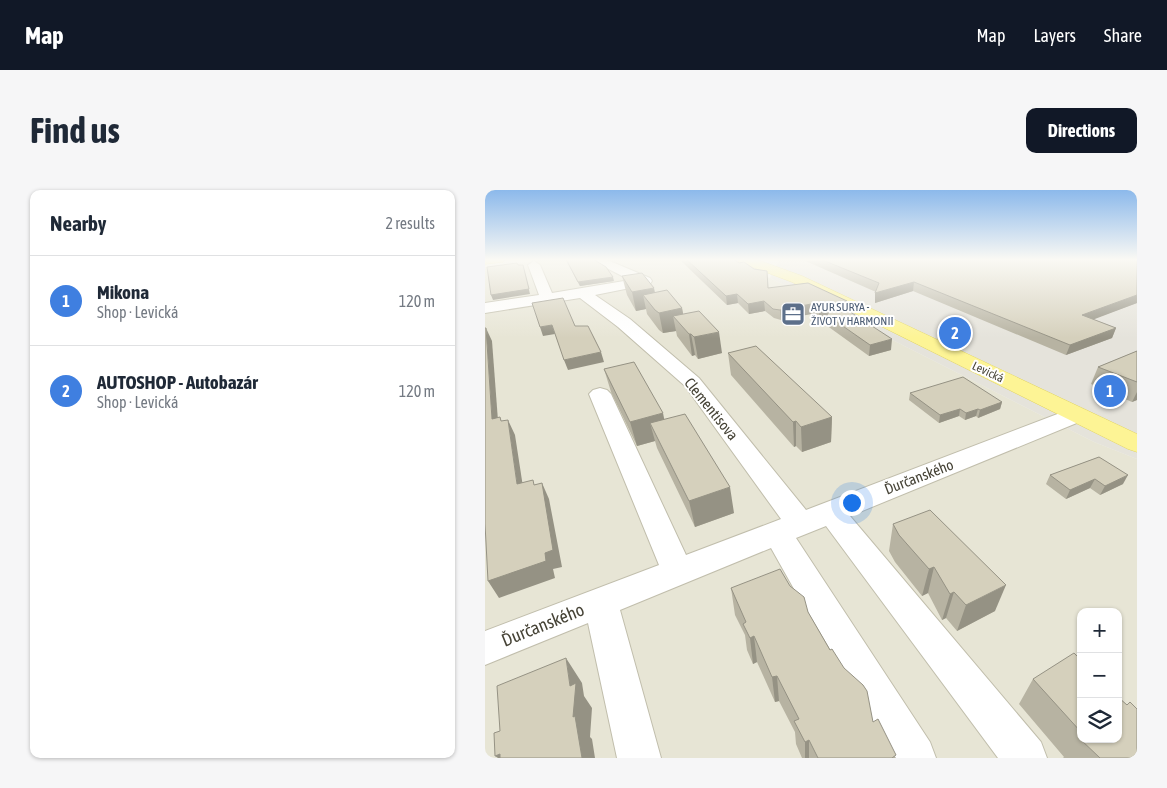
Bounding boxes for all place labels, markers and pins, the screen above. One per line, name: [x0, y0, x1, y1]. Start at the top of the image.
place label: AYUR SURYA - ŽIVOT V HARMONII: [811, 300, 894, 328]
office icon: AYUR SURYA - ŽIVOT V HARMONII: [780, 301, 806, 327]
pin: 2: [939, 314, 971, 352]
pin: 1: [1094, 372, 1126, 410]

